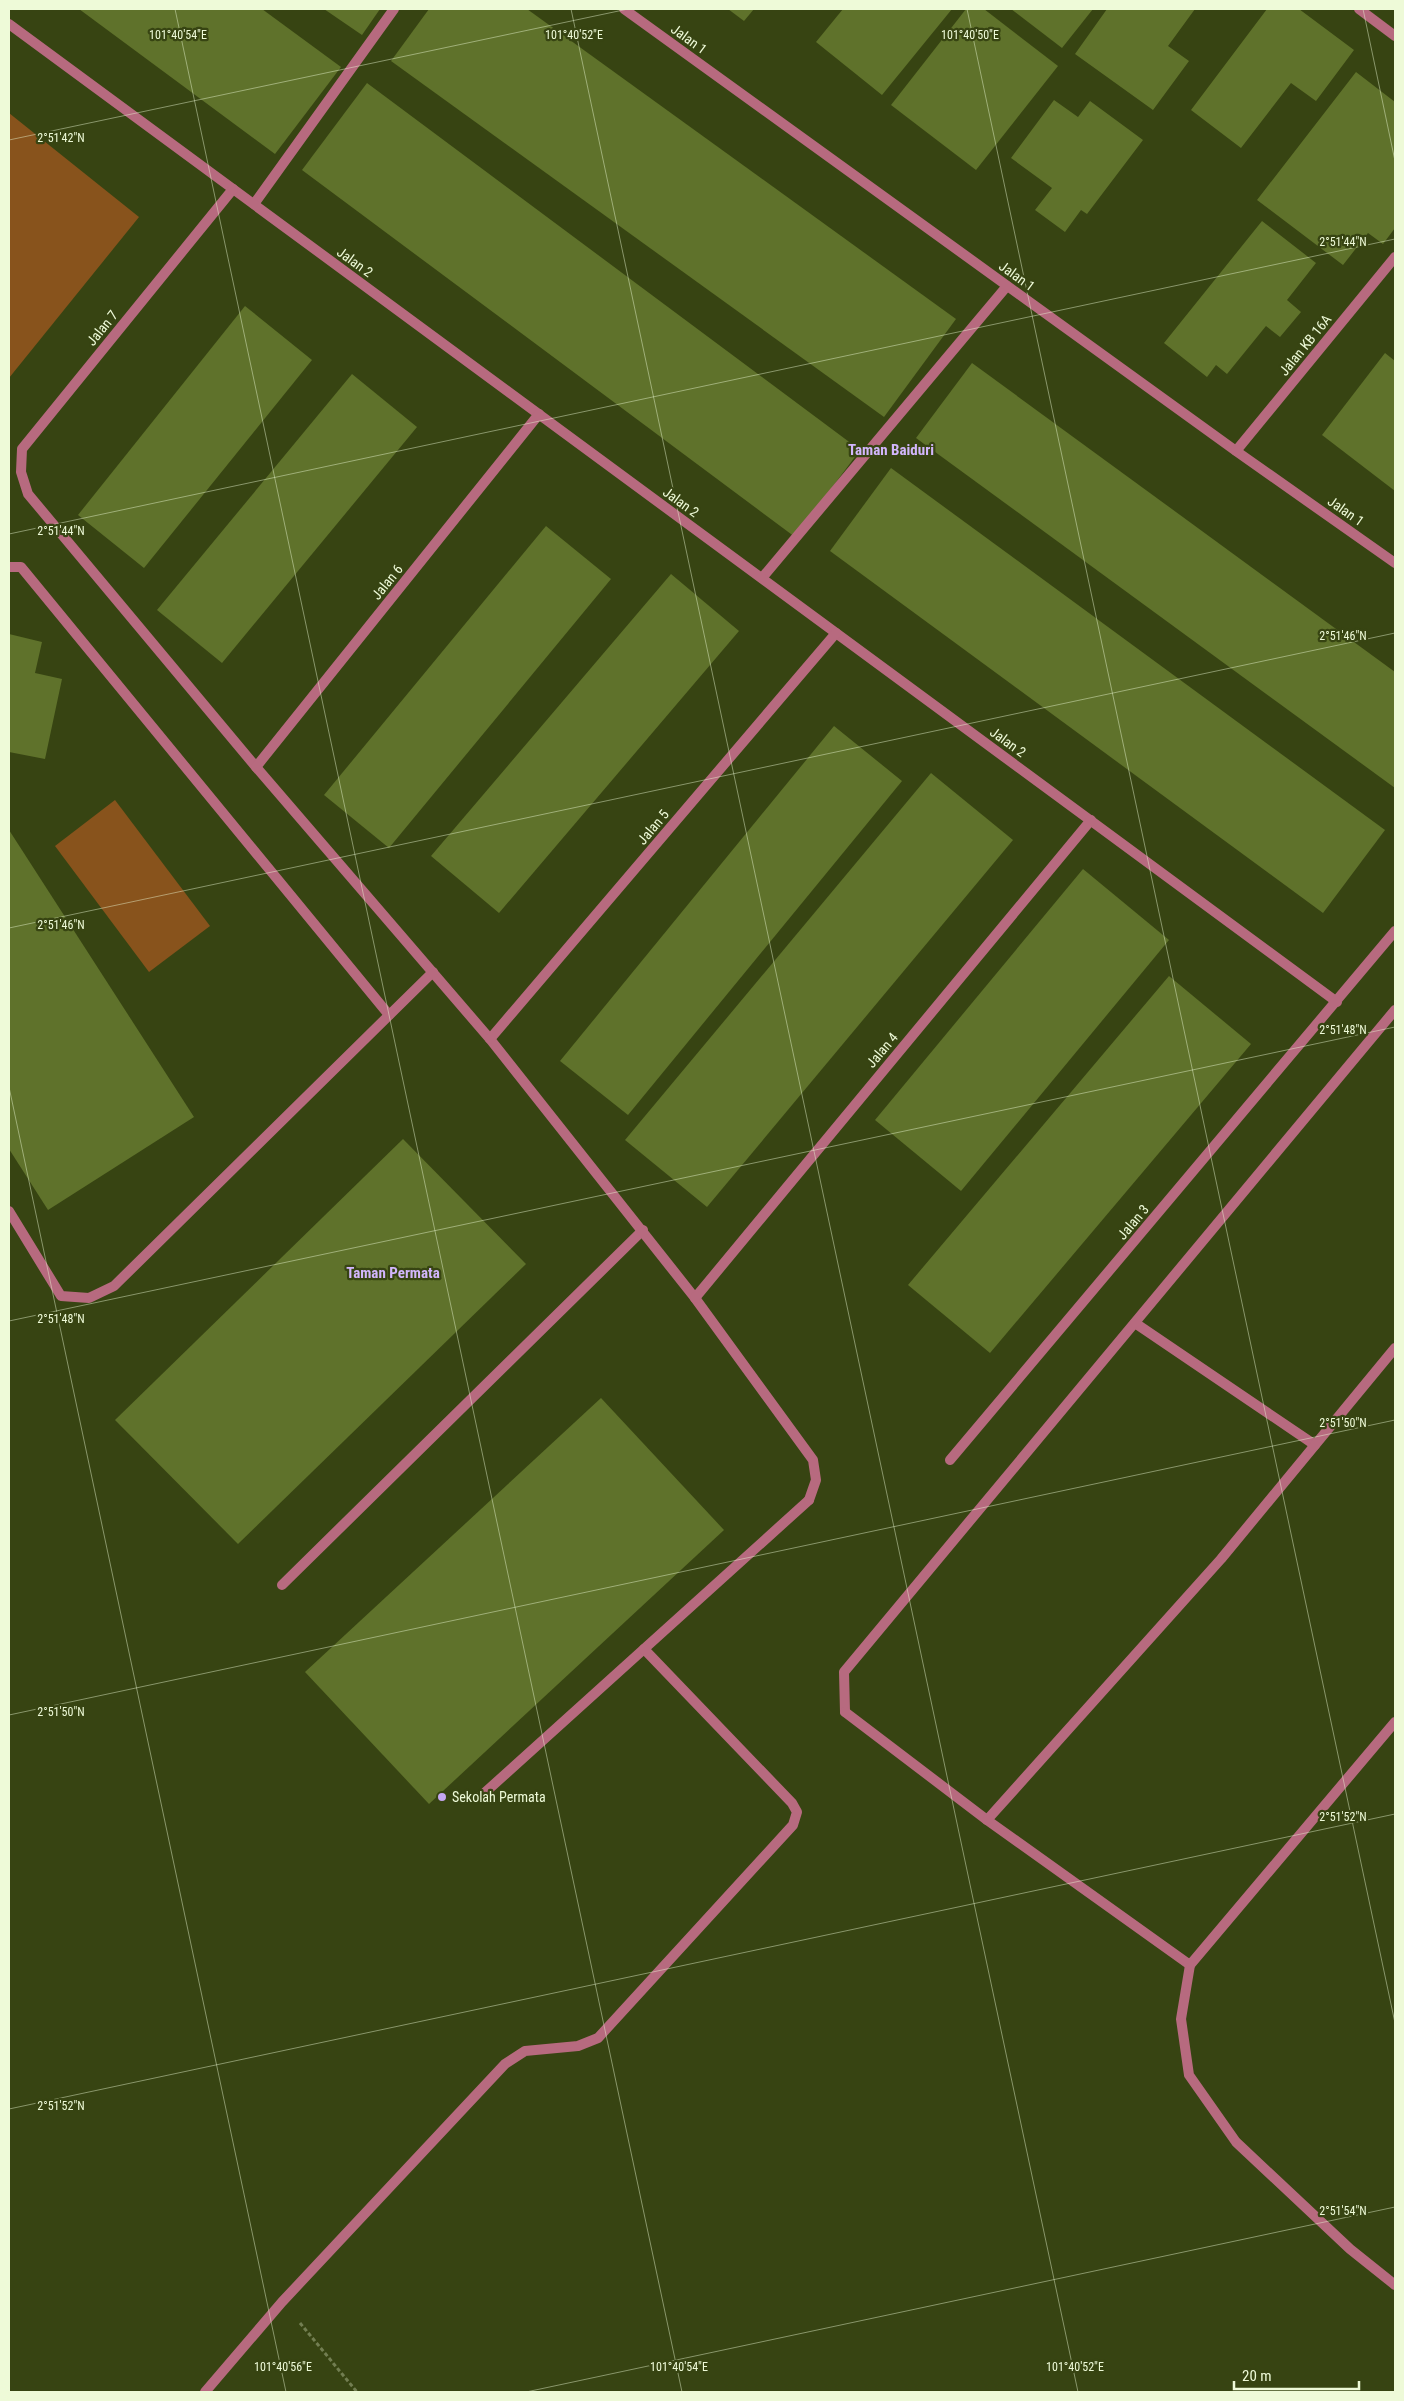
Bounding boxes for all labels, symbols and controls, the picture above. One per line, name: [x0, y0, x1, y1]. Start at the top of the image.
street label: Jalan 1: [668, 21, 710, 57]
text: 101°40'54"E: [149, 28, 207, 42]
text: 101°40'52"E: [545, 28, 603, 42]
text: 101°40'50"E: [941, 28, 999, 42]
text: 2°51'42"N: [37, 131, 85, 145]
text: 2°51'44"N: [1319, 235, 1367, 249]
street label: Jalan 2: [334, 244, 376, 280]
street label: Jalan 1: [996, 258, 1038, 294]
street label: Jalan 7: [83, 307, 121, 349]
street label: Jalan KB 16A: [1276, 311, 1334, 379]
district label: Taman Baiduri: [848, 441, 934, 459]
street label: Jalan 2: [660, 484, 702, 520]
street label: Jalan 1: [1325, 493, 1367, 529]
text: 2°51'44"N: [37, 524, 85, 538]
street label: Jalan 6: [368, 561, 406, 603]
text: 2°51'46"N: [1319, 629, 1367, 643]
street label: Jalan 2: [987, 724, 1029, 760]
street label: Jalan 5: [634, 806, 672, 848]
text: 2°51'46"N: [37, 918, 85, 932]
text: 2°51'48"N: [1319, 1023, 1367, 1037]
street label: Jalan 4: [863, 1029, 901, 1071]
street label: Jalan 3: [1114, 1201, 1152, 1243]
district label: Taman Permata: [346, 1264, 440, 1282]
text: 2°51'48"N: [37, 1312, 85, 1326]
text: 2°51'50"N: [1319, 1416, 1367, 1430]
text: 2°51'50"N: [37, 1705, 85, 1719]
place label: Sekolah Permata: [452, 1789, 546, 1805]
marker: Sekolah Permata: [436, 1791, 448, 1803]
text: 2°51'52"N: [1319, 1810, 1367, 1824]
text: 2°51'52"N: [37, 2099, 85, 2113]
text: 2°51'54"N: [1319, 2204, 1367, 2218]
scale bar: [1234, 2358, 1359, 2390]
text: 101°40'56"E: [254, 2360, 312, 2374]
text: 101°40'54"E: [650, 2360, 708, 2374]
text: 101°40'52"E: [1046, 2360, 1104, 2374]
text: 20 m: [1242, 2367, 1272, 2385]

